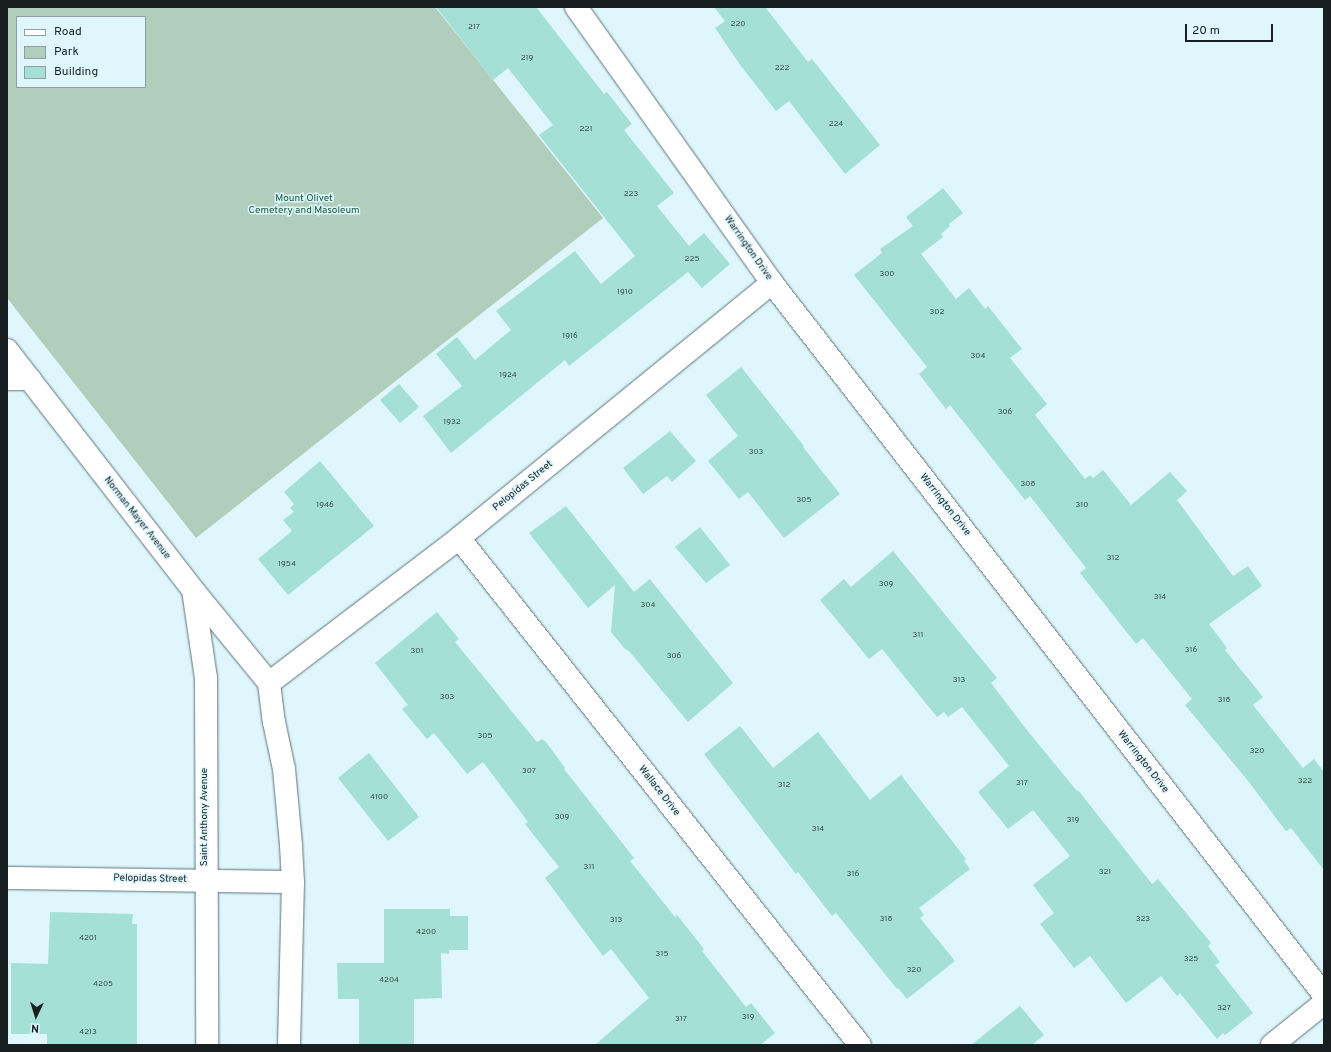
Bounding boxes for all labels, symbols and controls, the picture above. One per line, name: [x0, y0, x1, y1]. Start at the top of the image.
legend: [16, 16, 146, 88]
scale bar: [1187, 16, 1275, 42]
house number: 220: [731, 20, 745, 30]
house number: 217: [468, 23, 480, 33]
text: 20 m: [1192, 23, 1220, 39]
text: Road: [54, 24, 82, 40]
text: Park: [54, 44, 79, 60]
house number: 219: [521, 54, 533, 64]
text: Building: [54, 64, 98, 80]
house number: 222: [775, 64, 789, 74]
house number: 224: [829, 120, 843, 130]
house number: 221: [580, 125, 592, 135]
house number: 223: [624, 190, 638, 200]
park label: Mount Olivet Cemetery and Masoleum: [248, 192, 360, 216]
street label: Warrington Drive: [721, 213, 775, 283]
house number: 225: [685, 255, 699, 265]
house number: 300: [880, 270, 894, 280]
house number: 1910: [617, 288, 633, 298]
house number: 302: [930, 308, 944, 318]
house number: 1916: [562, 332, 578, 342]
house number: 304: [971, 352, 985, 362]
house number: 1924: [499, 371, 517, 381]
house number: 306: [998, 408, 1012, 418]
house number: 1932: [443, 418, 461, 428]
house number: 303: [749, 448, 763, 458]
street label: Pelopidas Street: [491, 458, 555, 514]
street label: Warrington Drive: [917, 471, 973, 539]
street label: Norman Mayer Avenue: [101, 474, 173, 562]
house number: 308: [1021, 480, 1035, 490]
house number: 305: [797, 496, 811, 506]
house number: 1946: [316, 501, 334, 511]
house number: 310: [1076, 501, 1088, 511]
house number: 312: [1107, 554, 1119, 564]
house number: 1954: [278, 560, 296, 570]
house number: 309: [879, 580, 893, 590]
house number: 314: [1154, 593, 1166, 603]
house number: 304: [641, 601, 655, 611]
house number: 311: [913, 631, 923, 641]
house number: 316: [1185, 646, 1197, 656]
house number: 301: [411, 647, 423, 657]
house number: 306: [667, 652, 681, 662]
house number: 313: [953, 676, 965, 686]
house number: 303: [440, 693, 454, 703]
house number: 318: [1218, 696, 1230, 706]
street label: Warrington Drive: [1115, 728, 1171, 796]
house number: 305: [478, 732, 492, 742]
house number: 320: [1250, 747, 1264, 757]
street label: Wallace Drive: [636, 763, 682, 819]
street label: Saint Anthony Avenue: [199, 767, 211, 867]
house number: 307: [522, 767, 536, 777]
house number: 322: [1298, 777, 1312, 787]
house number: 317: [1016, 779, 1028, 789]
house number: 312: [778, 781, 790, 791]
house number: 4100: [370, 793, 388, 803]
house number: 309: [555, 813, 569, 823]
house number: 319: [1067, 816, 1079, 826]
house number: 314: [812, 825, 824, 835]
house number: 311: [584, 863, 594, 873]
house number: 321: [1099, 868, 1111, 878]
house number: 316: [847, 870, 859, 880]
street label: Pelopidas Street: [113, 872, 187, 886]
house number: 318: [880, 915, 892, 925]
house number: 323: [1136, 915, 1150, 925]
house number: 313: [610, 916, 622, 926]
house number: 4200: [416, 928, 436, 938]
house number: 4201: [79, 934, 97, 944]
house number: 315: [656, 950, 668, 960]
house number: 325: [1184, 955, 1198, 965]
house number: 320: [907, 966, 921, 976]
house number: 4204: [379, 976, 399, 986]
house number: 4205: [93, 980, 113, 990]
north arrow: [16, 996, 56, 1036]
house number: 327: [1217, 1004, 1231, 1014]
house number: 319: [742, 1013, 754, 1023]
house number: 317: [675, 1015, 687, 1025]
text: N: [31, 1021, 40, 1035]
house number: 4213: [79, 1028, 97, 1038]

